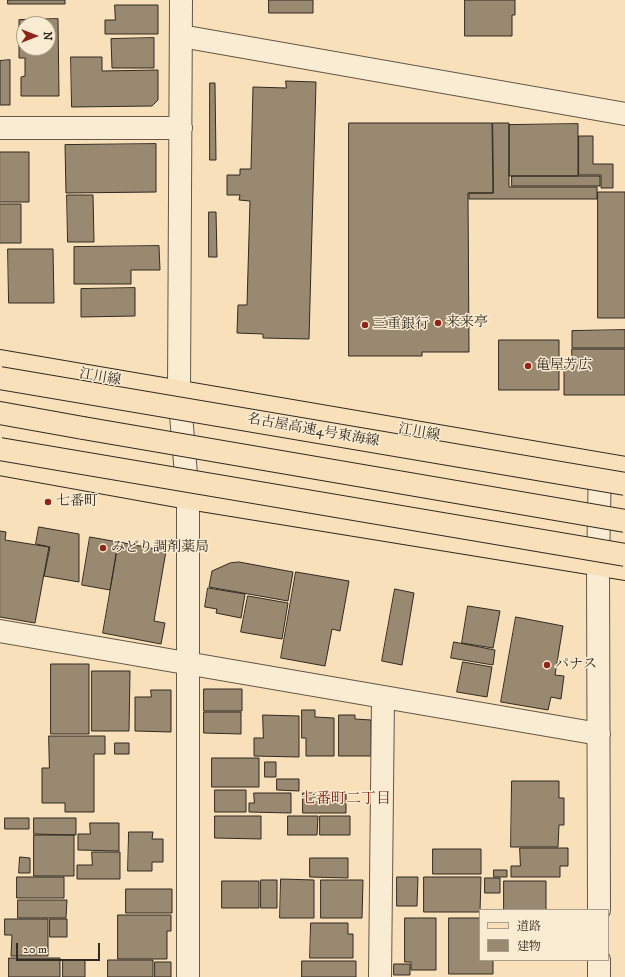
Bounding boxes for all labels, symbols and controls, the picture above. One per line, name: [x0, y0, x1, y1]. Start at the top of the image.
north arrow: [16, 16, 56, 56]
text: N: [40, 31, 54, 41]
place label: 来来亭: [446, 315, 488, 331]
place label: 三重銀行: [373, 317, 429, 333]
marker: 来来亭: [433, 318, 443, 328]
marker: 三重銀行: [360, 320, 370, 330]
place label: 亀屋芳広: [536, 358, 592, 374]
marker: 亀屋芳広: [523, 361, 533, 371]
street label: 江川線: [78, 366, 122, 390]
street label: 名古屋高速4号東海線: [246, 411, 380, 451]
street label: 江川線: [397, 421, 441, 445]
place label: 七番町: [56, 494, 98, 510]
marker: 七番町: [43, 497, 53, 507]
place label: みどり調剤薬局: [111, 540, 209, 556]
marker: みどり調剤薬局: [98, 543, 108, 553]
place label: パナス: [555, 657, 597, 673]
marker: パナス: [542, 660, 552, 670]
district label: 七番町二丁目: [301, 791, 391, 809]
legend: [479, 909, 609, 961]
text: 道路: [517, 919, 541, 934]
scale bar: [18, 935, 102, 961]
text: 建物: [517, 939, 541, 954]
text: 20 m: [23, 942, 47, 957]

